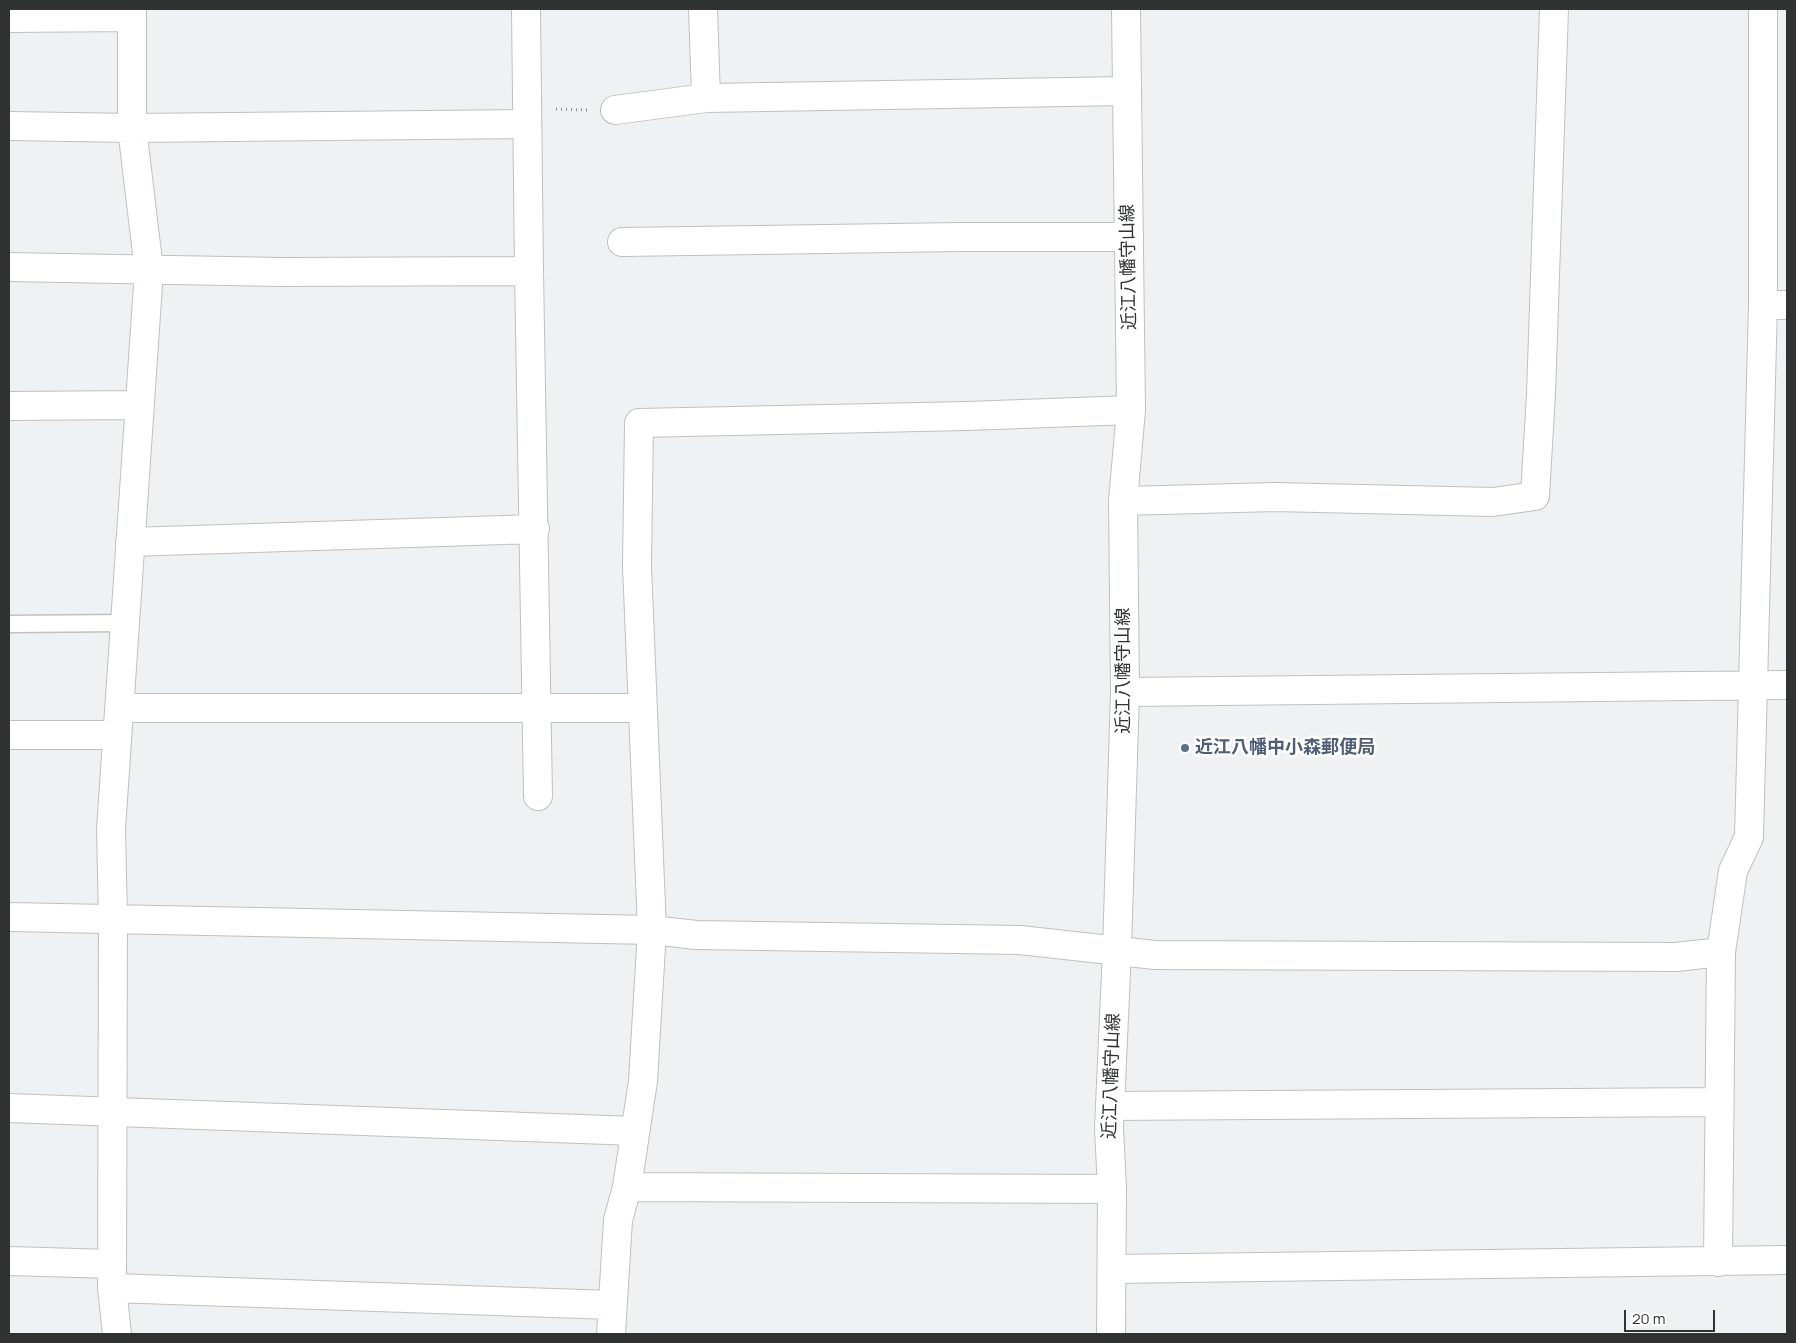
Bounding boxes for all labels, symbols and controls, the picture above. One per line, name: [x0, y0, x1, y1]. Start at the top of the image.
street label: 近江八幡守山線: [1117, 204, 1141, 330]
street label: 近江八幡守山線: [1113, 608, 1135, 734]
place label: 近江八幡中小森郵便局: [1195, 737, 1375, 759]
marker: 近江八幡中小森郵便局: [1179, 742, 1191, 754]
street label: 近江八幡守山線: [1099, 1013, 1125, 1139]
scale bar: [1626, 1300, 1717, 1332]
text: 20 m: [1632, 1308, 1665, 1329]

